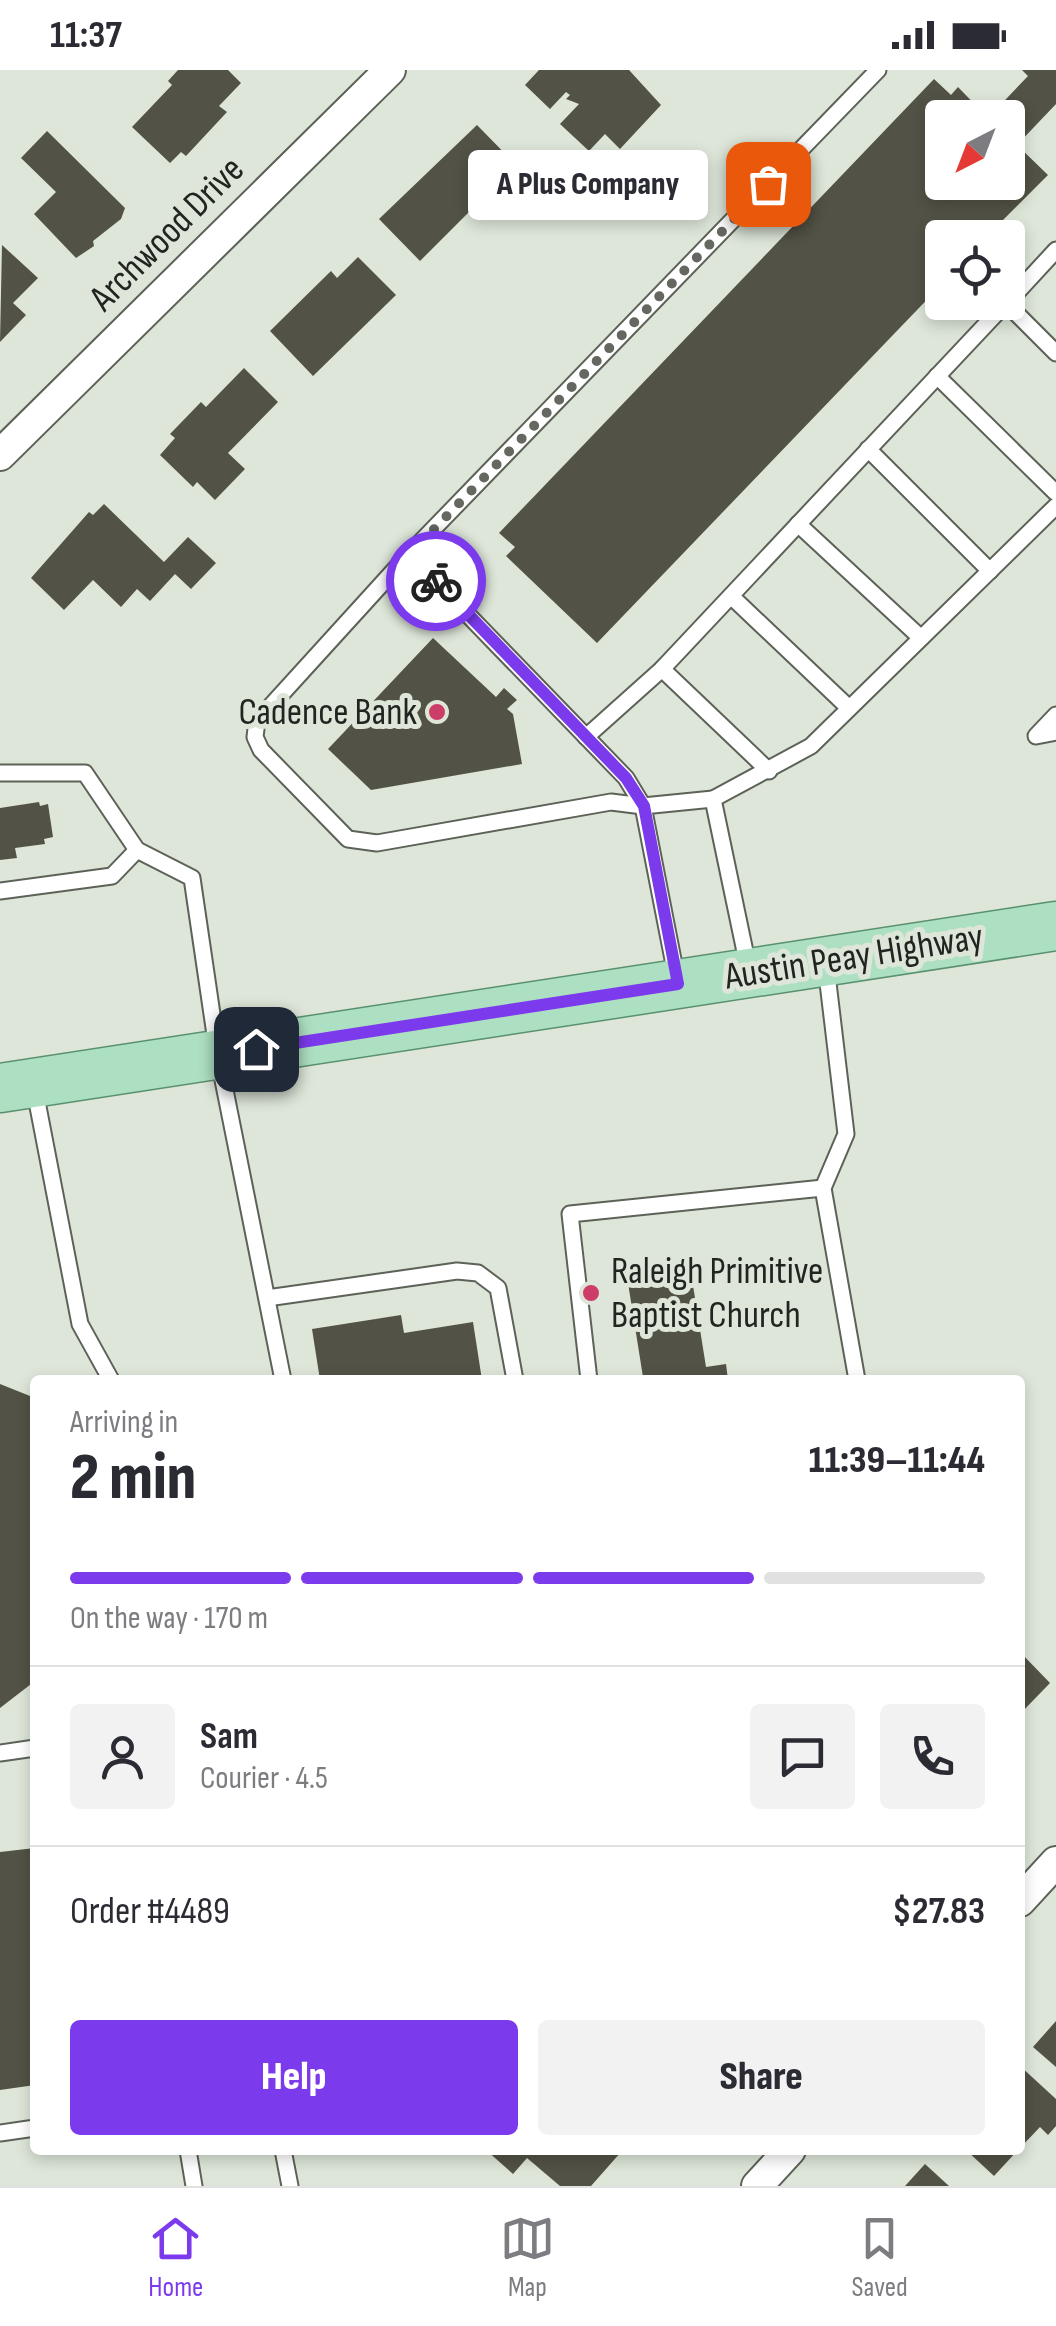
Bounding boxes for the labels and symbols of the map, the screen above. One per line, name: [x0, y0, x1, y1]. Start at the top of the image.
north arrow: [925, 100, 1025, 200]
pin: [726, 142, 811, 227]
street label: Archwood Drive: [80, 147, 254, 321]
callout: A Plus Company: [468, 149, 708, 219]
courier: [386, 531, 486, 631]
place label: Cadence Bank: [238, 690, 417, 735]
marker: Cadence Bank: [426, 701, 448, 723]
street label: Austin Peay Highway: [721, 914, 987, 1000]
pin: [214, 1007, 299, 1092]
place label: Raleigh Primitive Baptist Church: [611, 1249, 823, 1338]
marker: Raleigh Primitive Baptist Church: [580, 1282, 602, 1304]

